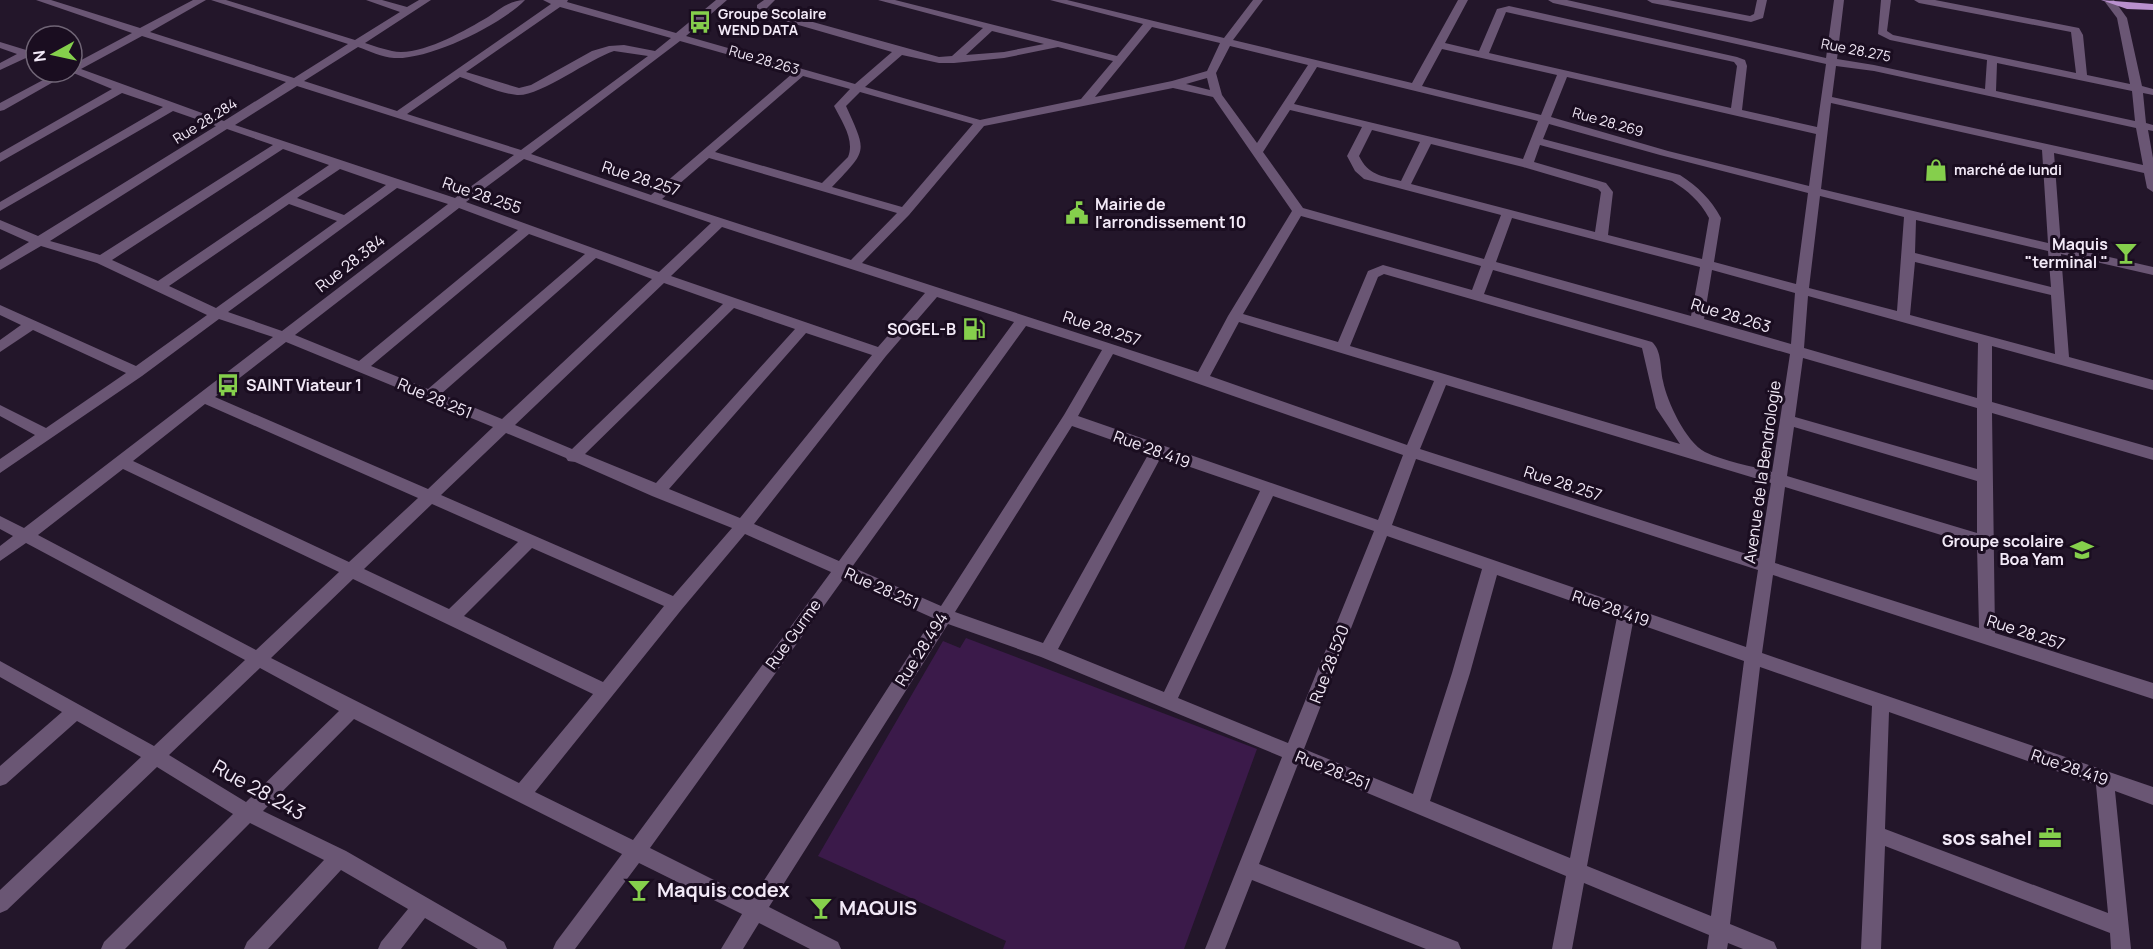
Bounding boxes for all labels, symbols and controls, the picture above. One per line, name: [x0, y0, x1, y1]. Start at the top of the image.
place label: Groupe Scolaire WEND DATA: [718, 4, 826, 39]
bus stop icon: Groupe Scolaire WEND DATA: [687, 9, 713, 35]
north arrow: [24, 24, 84, 84]
street label: Rue 28.275: [1819, 33, 1893, 66]
street label: Rue 28.263: [727, 40, 801, 79]
text: N: [27, 49, 51, 63]
street label: Rue 28.284: [169, 93, 240, 148]
street label: Rue 28.269: [1570, 102, 1646, 141]
street label: Rue 28.257: [599, 155, 683, 201]
shop icon: marché de lundi: [1923, 157, 1949, 183]
place label: marché de lundi: [1954, 160, 2062, 179]
street label: Rue 28.255: [440, 171, 524, 219]
place label: Mairie de l'arrondissement 10: [1095, 193, 1246, 233]
public building icon: Mairie de l'arrondissement 10: [1064, 200, 1090, 226]
street label: Rue 28.384: [311, 229, 389, 297]
place label: Maquis "terminal ": [2025, 233, 2108, 273]
bar icon: Maquis "terminal ": [2113, 240, 2139, 266]
street label: Rue 28.263: [1688, 292, 1774, 338]
street label: Rue 28.257: [1060, 305, 1144, 351]
fuel station icon: SOGEL-B: [961, 316, 987, 342]
place label: SOGEL-B: [887, 318, 956, 340]
bus stop icon: SAINT Viateur 1: [215, 372, 241, 398]
street label: Rue 28.251: [394, 372, 476, 424]
place label: SAINT Viateur 1: [246, 374, 362, 396]
street label: Avenue de la Bendrologie: [1738, 379, 1786, 565]
street label: Rue 28.419: [1111, 425, 1193, 473]
street label: Rue 28.257: [1521, 460, 1605, 506]
place label: Groupe scolaire Boa Yam: [1942, 530, 2064, 570]
school or university icon: Groupe scolaire Boa Yam: [2069, 537, 2095, 563]
street label: Rue 28.251: [841, 562, 923, 614]
street label: Rue 28.419: [1569, 585, 1653, 631]
street label: Rue Gurme: [760, 595, 826, 673]
street label: Rue 28.494: [890, 608, 952, 690]
street label: Rue 28.257: [1984, 609, 2068, 655]
street label: Rue 28.520: [1304, 622, 1354, 706]
street label: Rue 28.419: [2028, 744, 2112, 790]
street label: Rue 28.251: [1292, 745, 1374, 795]
street label: Rue 28.243: [208, 753, 310, 826]
place label: sos sahel: [1942, 824, 2032, 851]
office icon: sos sahel: [2037, 825, 2063, 851]
place label: Maquis codex: [657, 876, 790, 903]
bar icon: Maquis codex: [626, 877, 652, 903]
place label: MAQUIS: [839, 894, 917, 921]
bar icon: MAQUIS: [808, 895, 834, 921]

